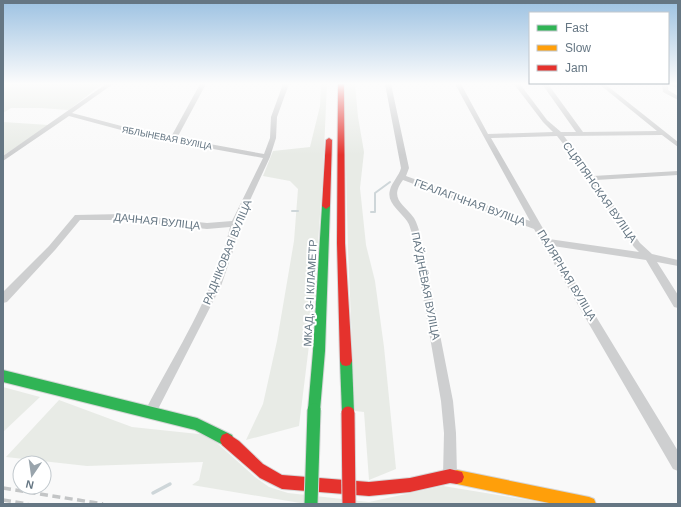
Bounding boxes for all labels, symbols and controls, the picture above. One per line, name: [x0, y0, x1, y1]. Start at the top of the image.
legend: [529, 12, 669, 84]
text: Fast: [565, 21, 589, 35]
text: Slow: [565, 41, 591, 55]
text: Jam: [565, 61, 588, 75]
street label: ЯБЛЫНЕВАЯ ВУЛІЦА: [121, 124, 213, 152]
street label: СЦЯПЯНСКАЯ ВУЛІЦА: [561, 139, 640, 245]
street label: ГЕАЛАГІЧНАЯ ВУЛІЦА: [413, 176, 528, 228]
street label: РАДНІКОВАЯ ВУЛІЦА: [200, 197, 254, 306]
street label: ДАЧНАЯ ВУЛІЦА: [113, 210, 201, 232]
street label: ПАЛЯРНАЯ ВУЛІЦА: [535, 228, 599, 323]
street label: ПАЎДНЁВАЯ ВУЛІЦА: [410, 231, 442, 342]
street label: МКАД, 3-І КІЛАМЕТР: [301, 239, 319, 347]
north arrow: [12, 455, 52, 495]
text: N: [24, 478, 35, 491]

